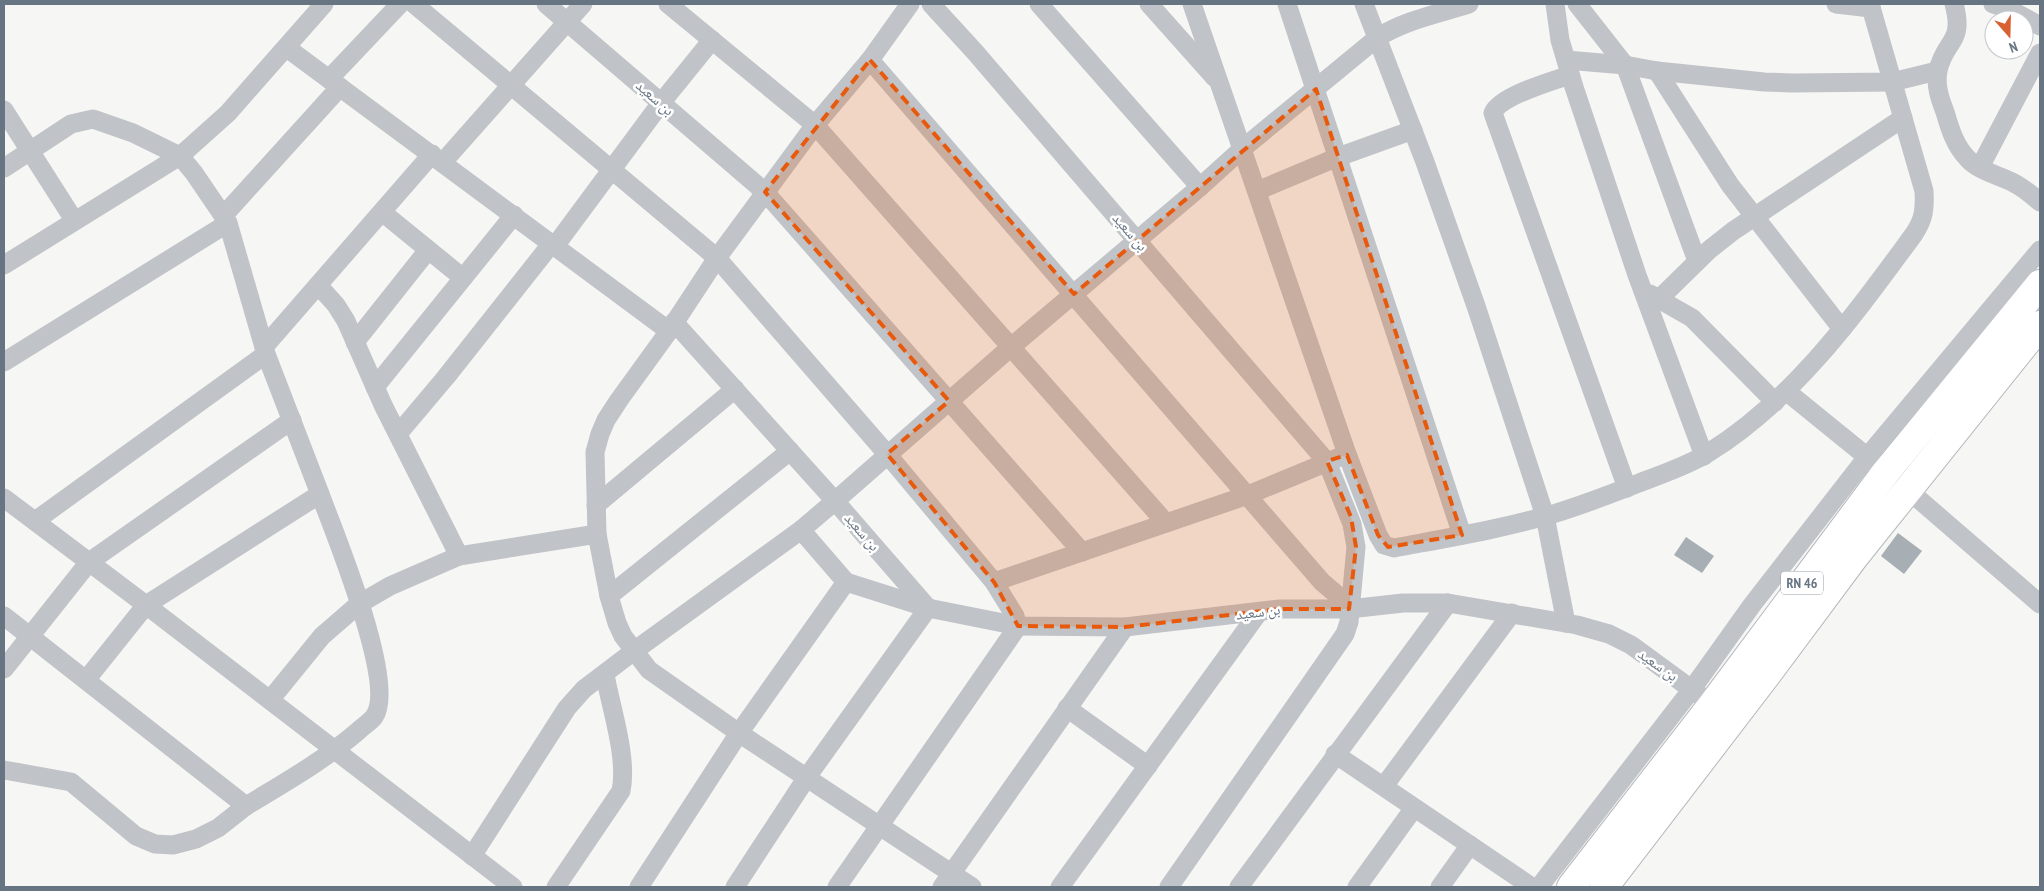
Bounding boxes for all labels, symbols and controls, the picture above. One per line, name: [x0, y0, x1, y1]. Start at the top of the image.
north arrow: [1984, 10, 2034, 60]
text: N: [2007, 37, 2020, 57]
street label: بن سعيد: [632, 76, 678, 120]
street label: بن سعيد: [1108, 209, 1152, 255]
street label: بن سعيد: [840, 509, 884, 555]
road number: RN 46: [1781, 572, 1823, 594]
street label: بن سعيد: [1235, 599, 1281, 625]
street label: بن سعيد: [1634, 644, 1682, 686]

